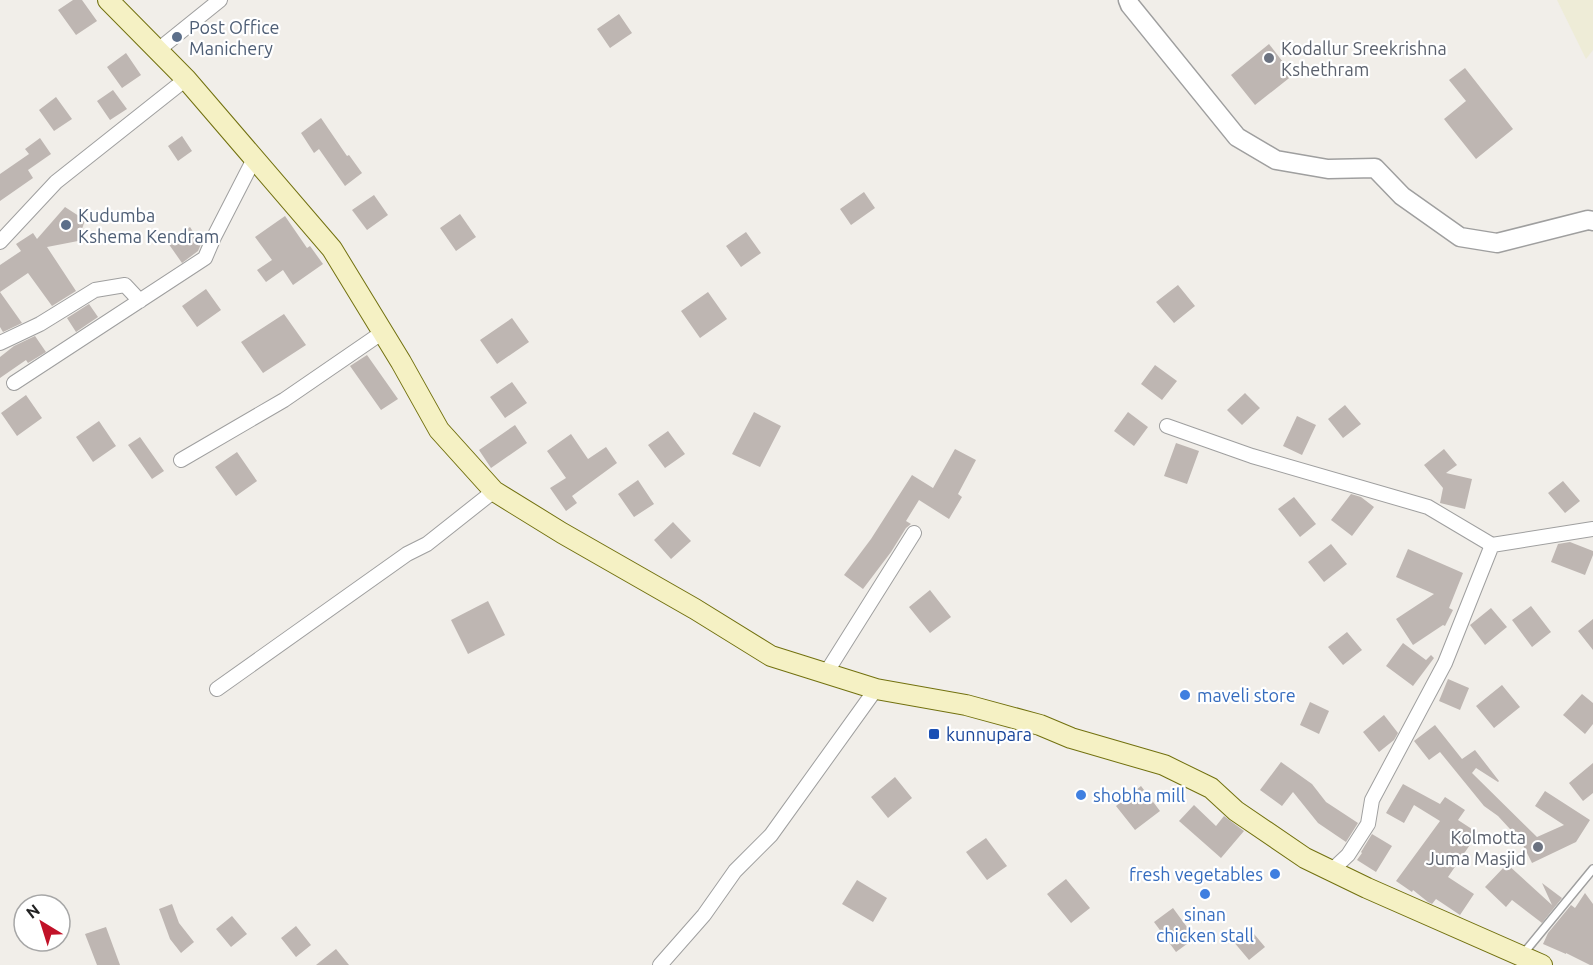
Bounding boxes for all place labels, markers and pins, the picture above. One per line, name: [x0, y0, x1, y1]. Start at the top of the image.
place label: Post Office Manichery: [189, 17, 279, 58]
marker: Post Office Manichery: [170, 30, 184, 44]
place label: Kodallur Sreekrishna Kshethram: [1281, 38, 1447, 79]
marker: Kodallur Sreekrishna Kshethram: [1262, 51, 1276, 65]
place label: Kudumba Kshema Kendram: [78, 205, 219, 246]
marker: Kudumba Kshema Kendram: [59, 218, 73, 232]
place label: maveli store: [1197, 685, 1296, 705]
marker: maveli store: [1178, 688, 1192, 702]
place label: kunnupara: [946, 724, 1032, 744]
marker: kunnupara: [927, 727, 941, 741]
place label: shobha mill: [1093, 785, 1185, 805]
marker: shobha mill: [1074, 788, 1088, 802]
place label: Kolmotta Juma Masjid: [1426, 827, 1526, 868]
marker: Kolmotta Juma Masjid: [1531, 840, 1545, 854]
place label: fresh vegetables: [1129, 864, 1263, 884]
marker: fresh vegetables: [1268, 867, 1282, 881]
marker: sinan chicken stall: [1198, 887, 1212, 901]
place label: sinan chicken stall: [1156, 904, 1254, 945]

